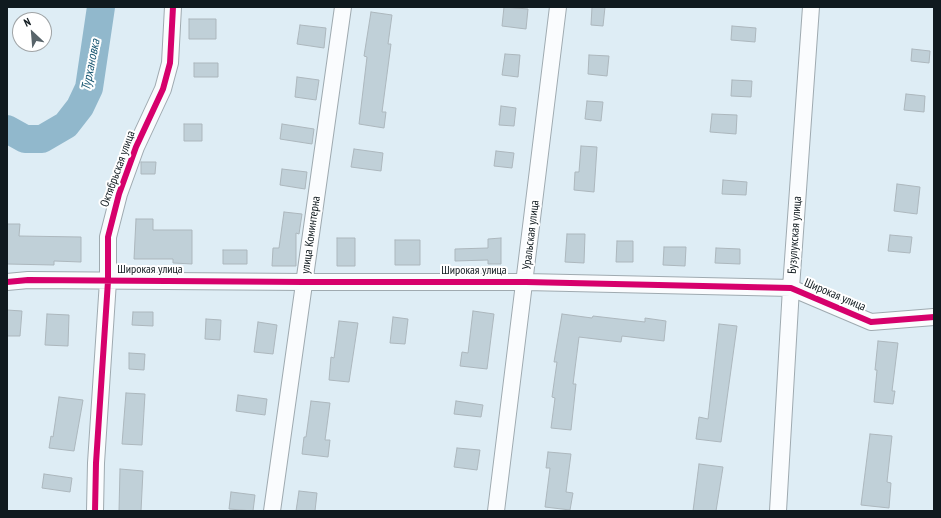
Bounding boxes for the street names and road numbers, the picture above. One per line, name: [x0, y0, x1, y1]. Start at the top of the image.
street label: Октябрьская улица: [98, 129, 138, 209]
street label: улица Коминтерна: [298, 195, 324, 275]
street label: Бузулукская улица: [785, 196, 805, 274]
street label: Уральская улица: [520, 200, 542, 270]
street label: Широкая улица: [117, 263, 183, 277]
street label: Широкая улица: [441, 264, 507, 278]
street label: Широкая улица: [802, 276, 868, 314]

